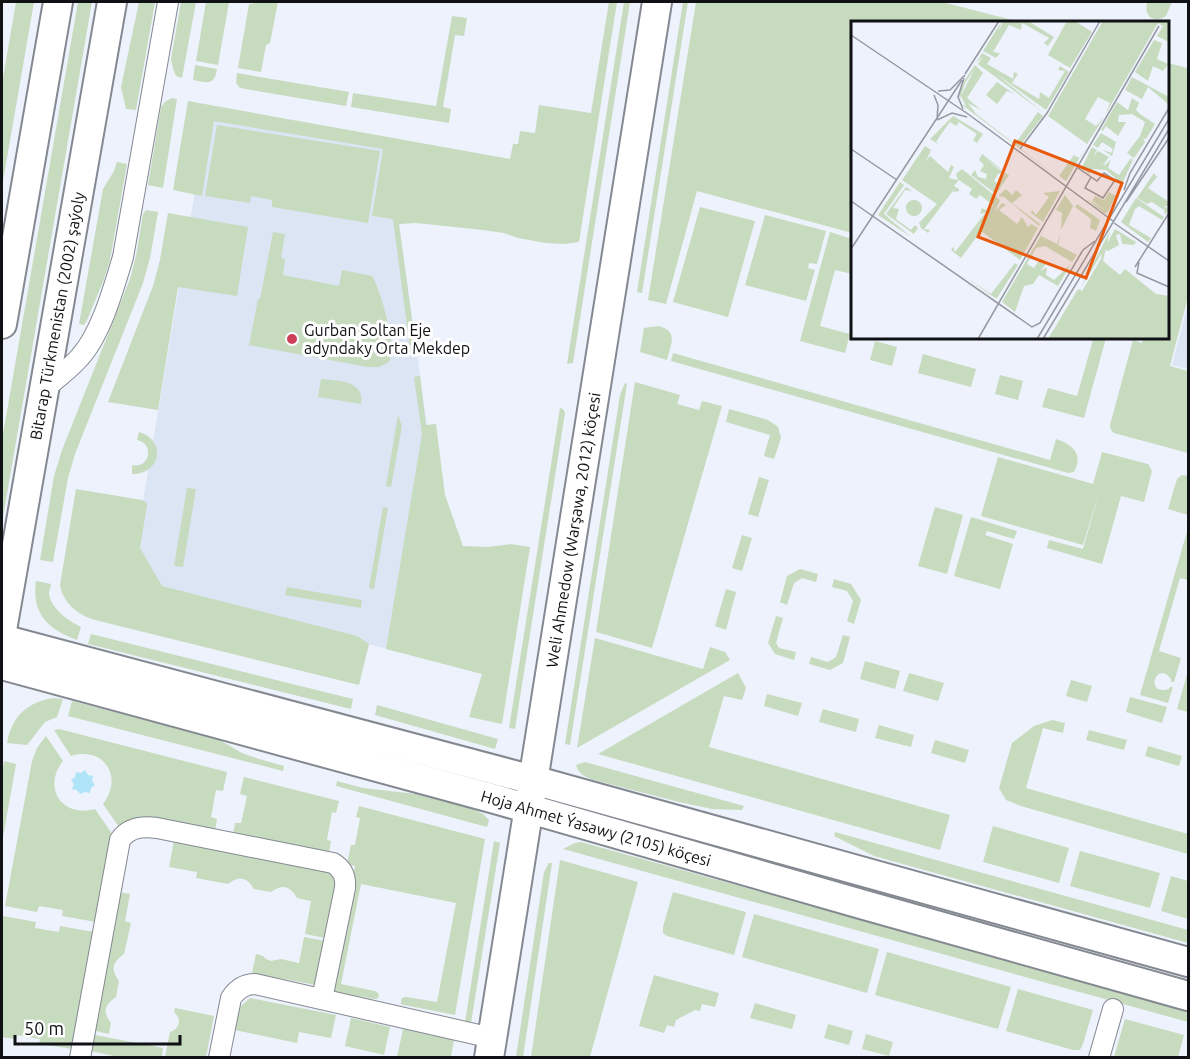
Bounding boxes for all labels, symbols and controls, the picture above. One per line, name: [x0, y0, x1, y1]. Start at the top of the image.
inset map: [851, 21, 1169, 339]
street label: Bitarap Türkmenistan (2002) şaýoly: [26, 190, 89, 442]
place label: Gurban Soltan Eje adyndaky Orta Mekdep: [304, 321, 470, 357]
marker: Gurban Soltan Eje adyndaky Orta Mekdep: [285, 332, 299, 346]
street label: Weli Ahmedow (Warşawa, 2012) köçesi: [542, 391, 605, 669]
street label: Hoja Ahmet Ýasawy (2105) köçesi: [479, 785, 714, 870]
scale bar: [15, 1008, 180, 1046]
text: 50 m: [24, 1018, 64, 1038]

